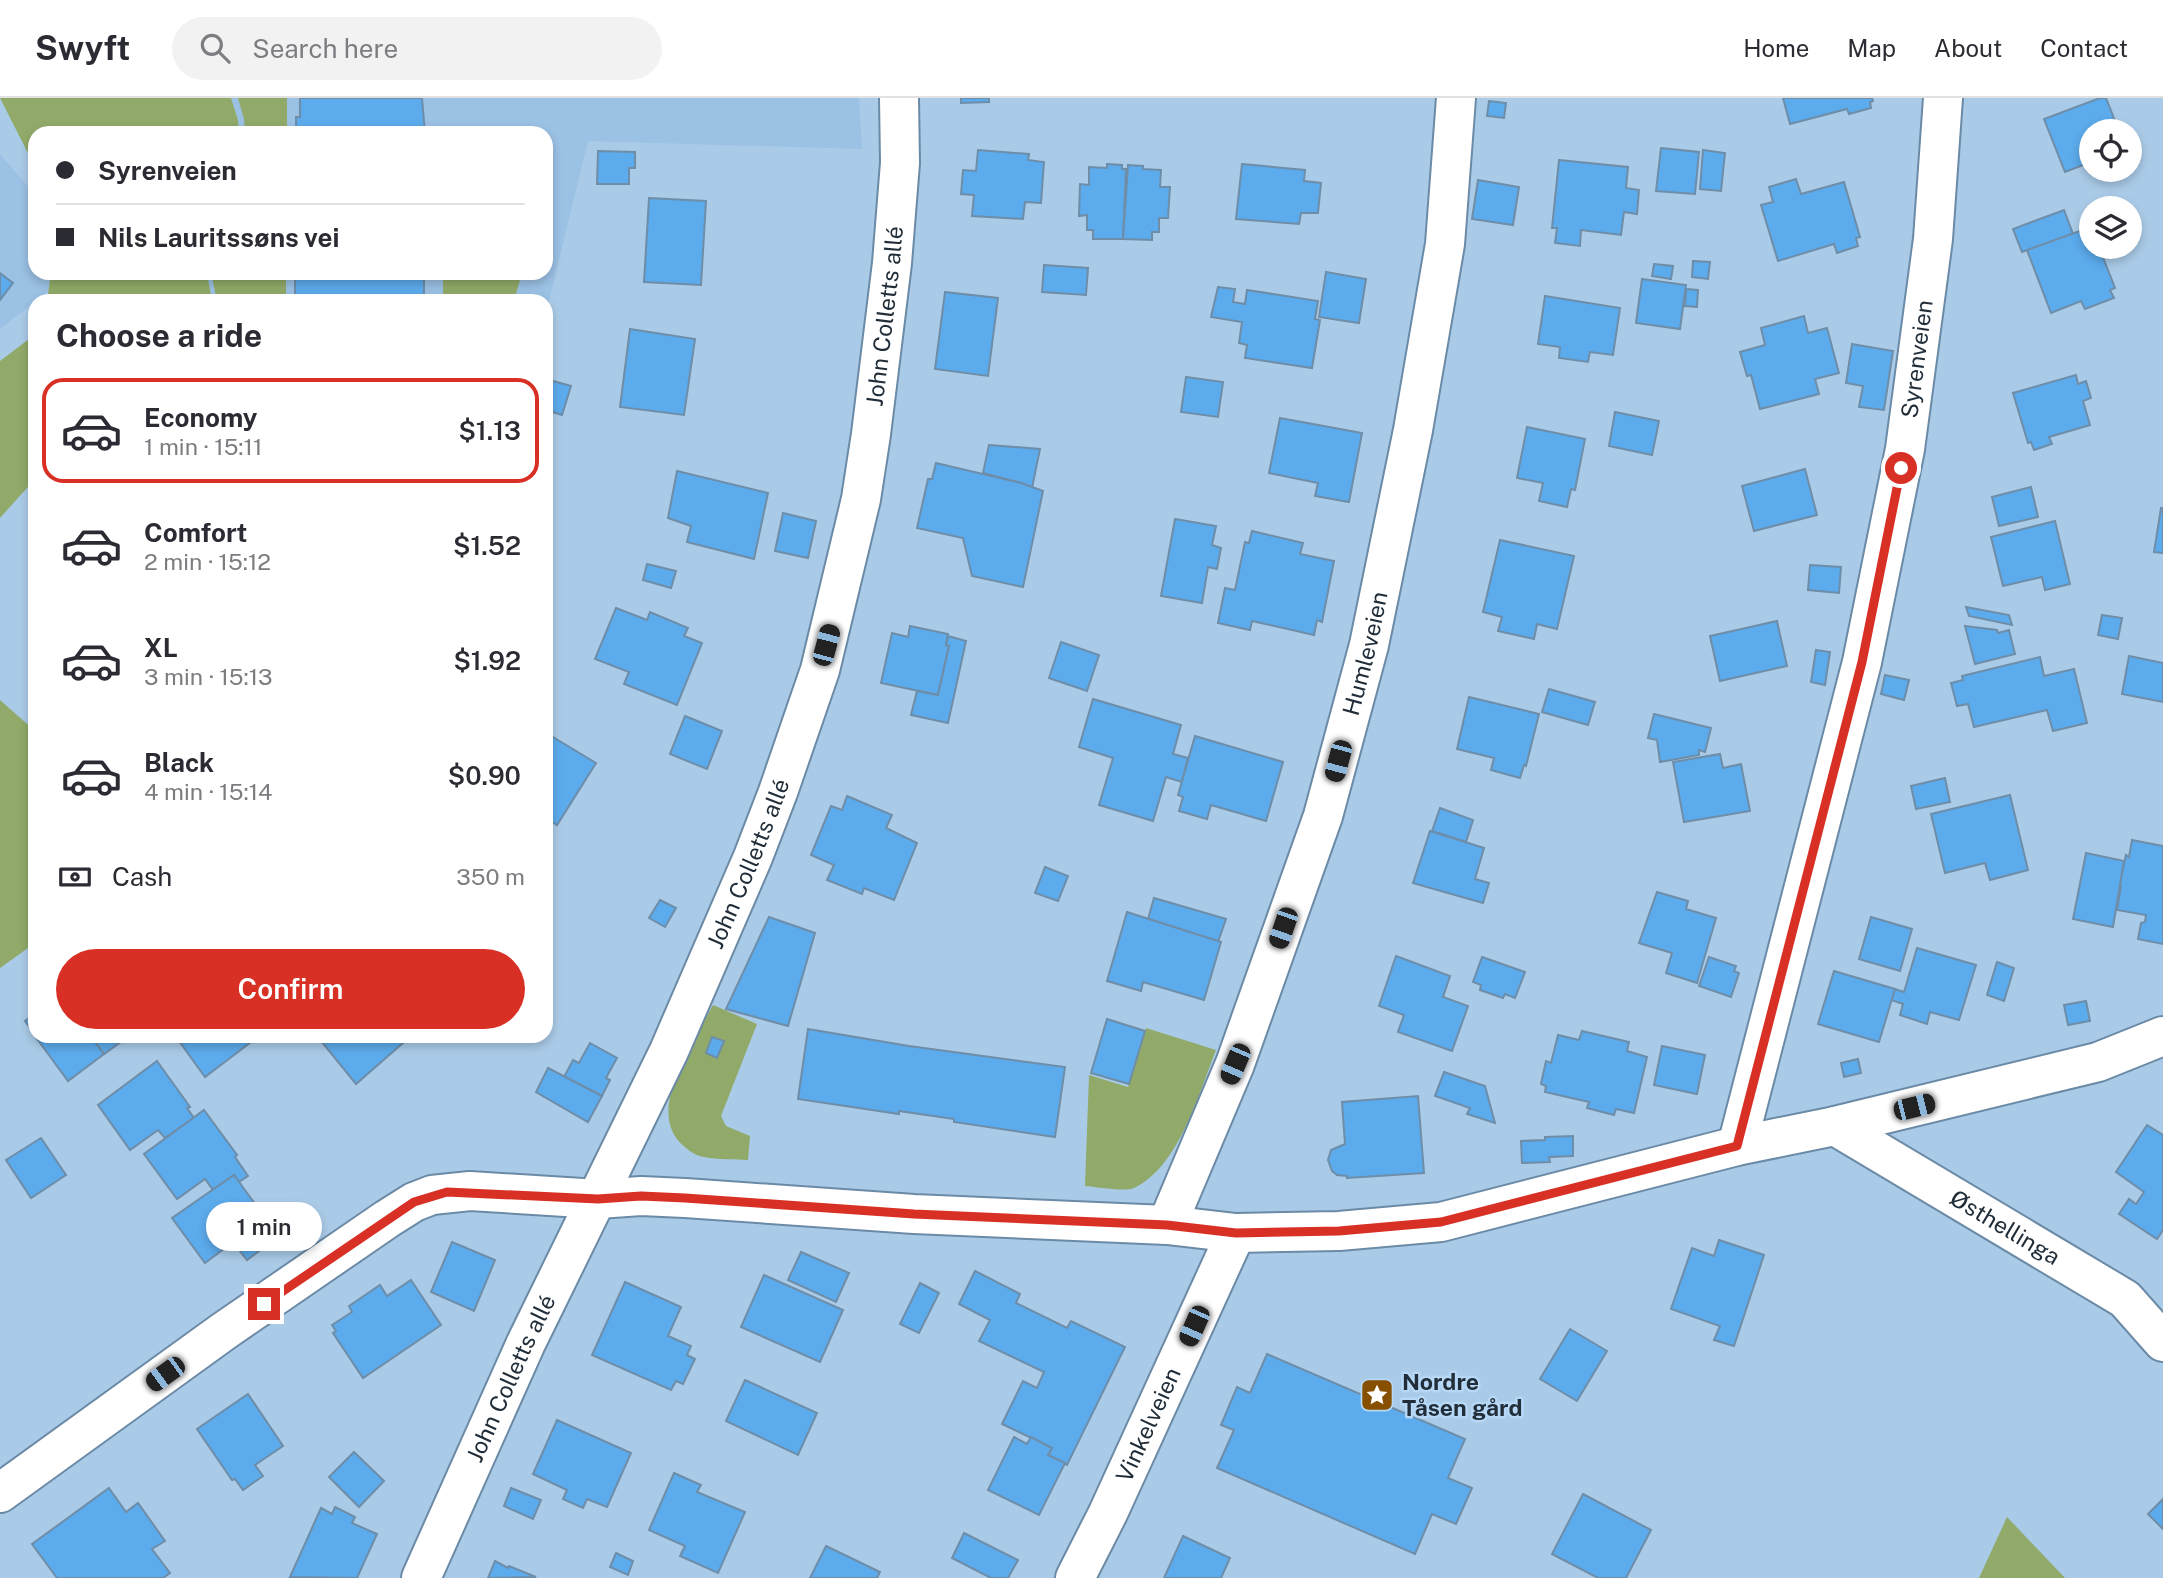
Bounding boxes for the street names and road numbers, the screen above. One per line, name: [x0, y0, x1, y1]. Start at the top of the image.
street label: John Colletts allé: [861, 225, 908, 408]
street label: Syrenveien: [1895, 298, 1938, 420]
street label: Humleveien: [1337, 589, 1393, 718]
street label: John Colletts allé: [701, 775, 795, 953]
street label: Østhellinga: [1945, 1184, 2065, 1270]
street label: John Colletts allé: [461, 1290, 561, 1466]
street label: Vinkelveien: [1110, 1363, 1186, 1486]

